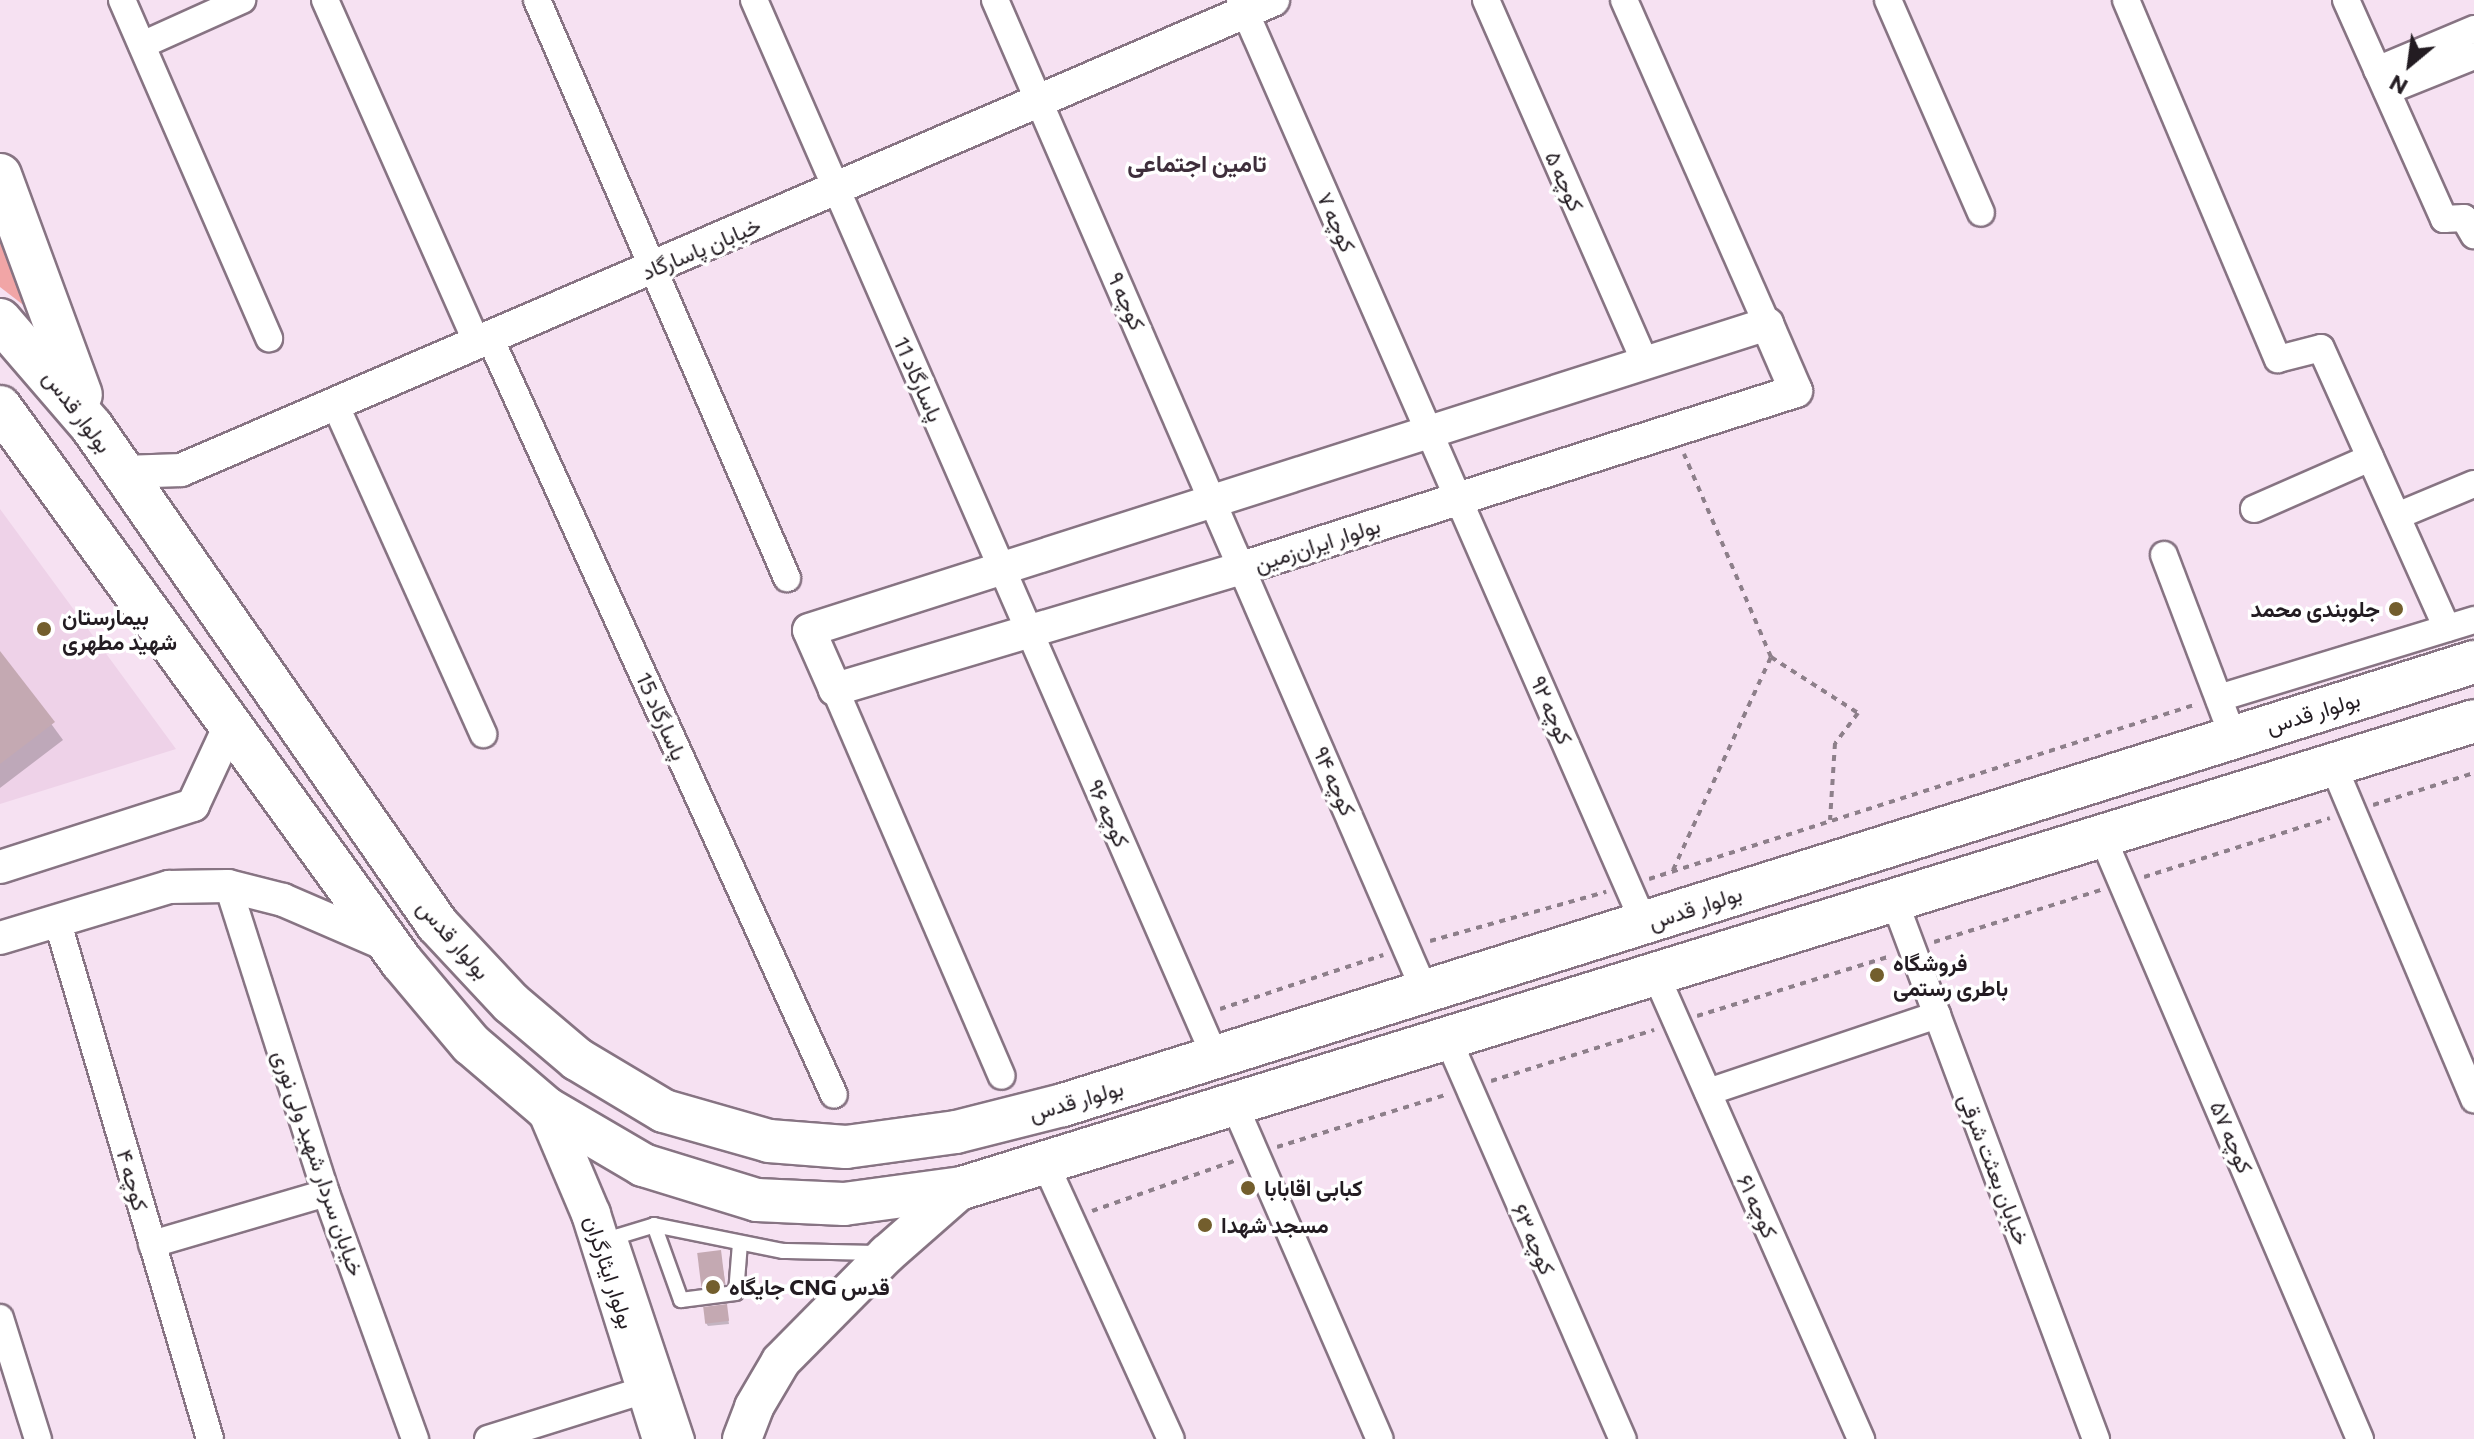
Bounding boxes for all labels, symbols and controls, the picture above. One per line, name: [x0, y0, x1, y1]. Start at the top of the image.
north arrow: [2370, 24, 2450, 104]
text: N: [2384, 70, 2412, 101]
street label: کوچه ۵: [1540, 147, 1590, 215]
district label: تامین اجتماعی: [1127, 149, 1267, 177]
street label: کوچه ۷: [1312, 188, 1362, 256]
street label: خیابان پاسارگاد: [637, 211, 765, 285]
street label: کوچه ۹: [1103, 268, 1151, 334]
street label: پاسارگاد 11: [889, 332, 949, 426]
street label: بولوار قدس: [38, 364, 118, 458]
street label: بولوار ایران‌زمین: [1251, 511, 1383, 577]
place label: جلوبندی محمد: [2251, 596, 2380, 622]
marker: جلوبندی محمد: [2387, 600, 2405, 618]
place label: بیمارستان شهید مطهری: [62, 603, 177, 654]
marker: بیمارستان شهید مطهری: [33, 618, 55, 640]
street label: پاسارگاد 15: [631, 668, 693, 764]
street label: کوچه ۹۲: [1525, 672, 1579, 748]
street label: بولوار قدس: [2263, 685, 2363, 739]
street label: کوچه ۹۴: [1308, 742, 1362, 820]
street label: کوچه ۹۶: [1082, 775, 1136, 851]
street label: بولوار قدس: [1645, 879, 1745, 935]
street label: بولوار قدس: [412, 894, 496, 984]
place label: فروشگاه باطری رستمی: [1893, 949, 2008, 1000]
marker: فروشگاه باطری رستمی: [1868, 966, 1886, 984]
street label: خیابان سردار شهید ولی نوری: [268, 1047, 370, 1279]
street label: بولوار قدس: [1026, 1074, 1126, 1126]
street label: خیابان بعثت شرقی: [1954, 1090, 2036, 1248]
street label: کوچه ۵۷: [2205, 1097, 2259, 1177]
street label: کوچه ۴: [112, 1146, 154, 1214]
street label: کوچه ۶۱: [1732, 1170, 1784, 1242]
place label: کبابی اقابابا: [1264, 1175, 1363, 1201]
marker: کبابی اقابابا: [1239, 1179, 1257, 1197]
street label: کوچه ۶۳: [1507, 1199, 1561, 1279]
street label: بولوار ایثارگران: [579, 1212, 641, 1332]
place label: مسجد شهدا: [1221, 1212, 1329, 1238]
marker: مسجد شهدا: [1196, 1216, 1214, 1234]
place label: جایگاه CNG قدس: [729, 1274, 890, 1300]
marker: جایگاه CNG قدس: [704, 1278, 722, 1296]

